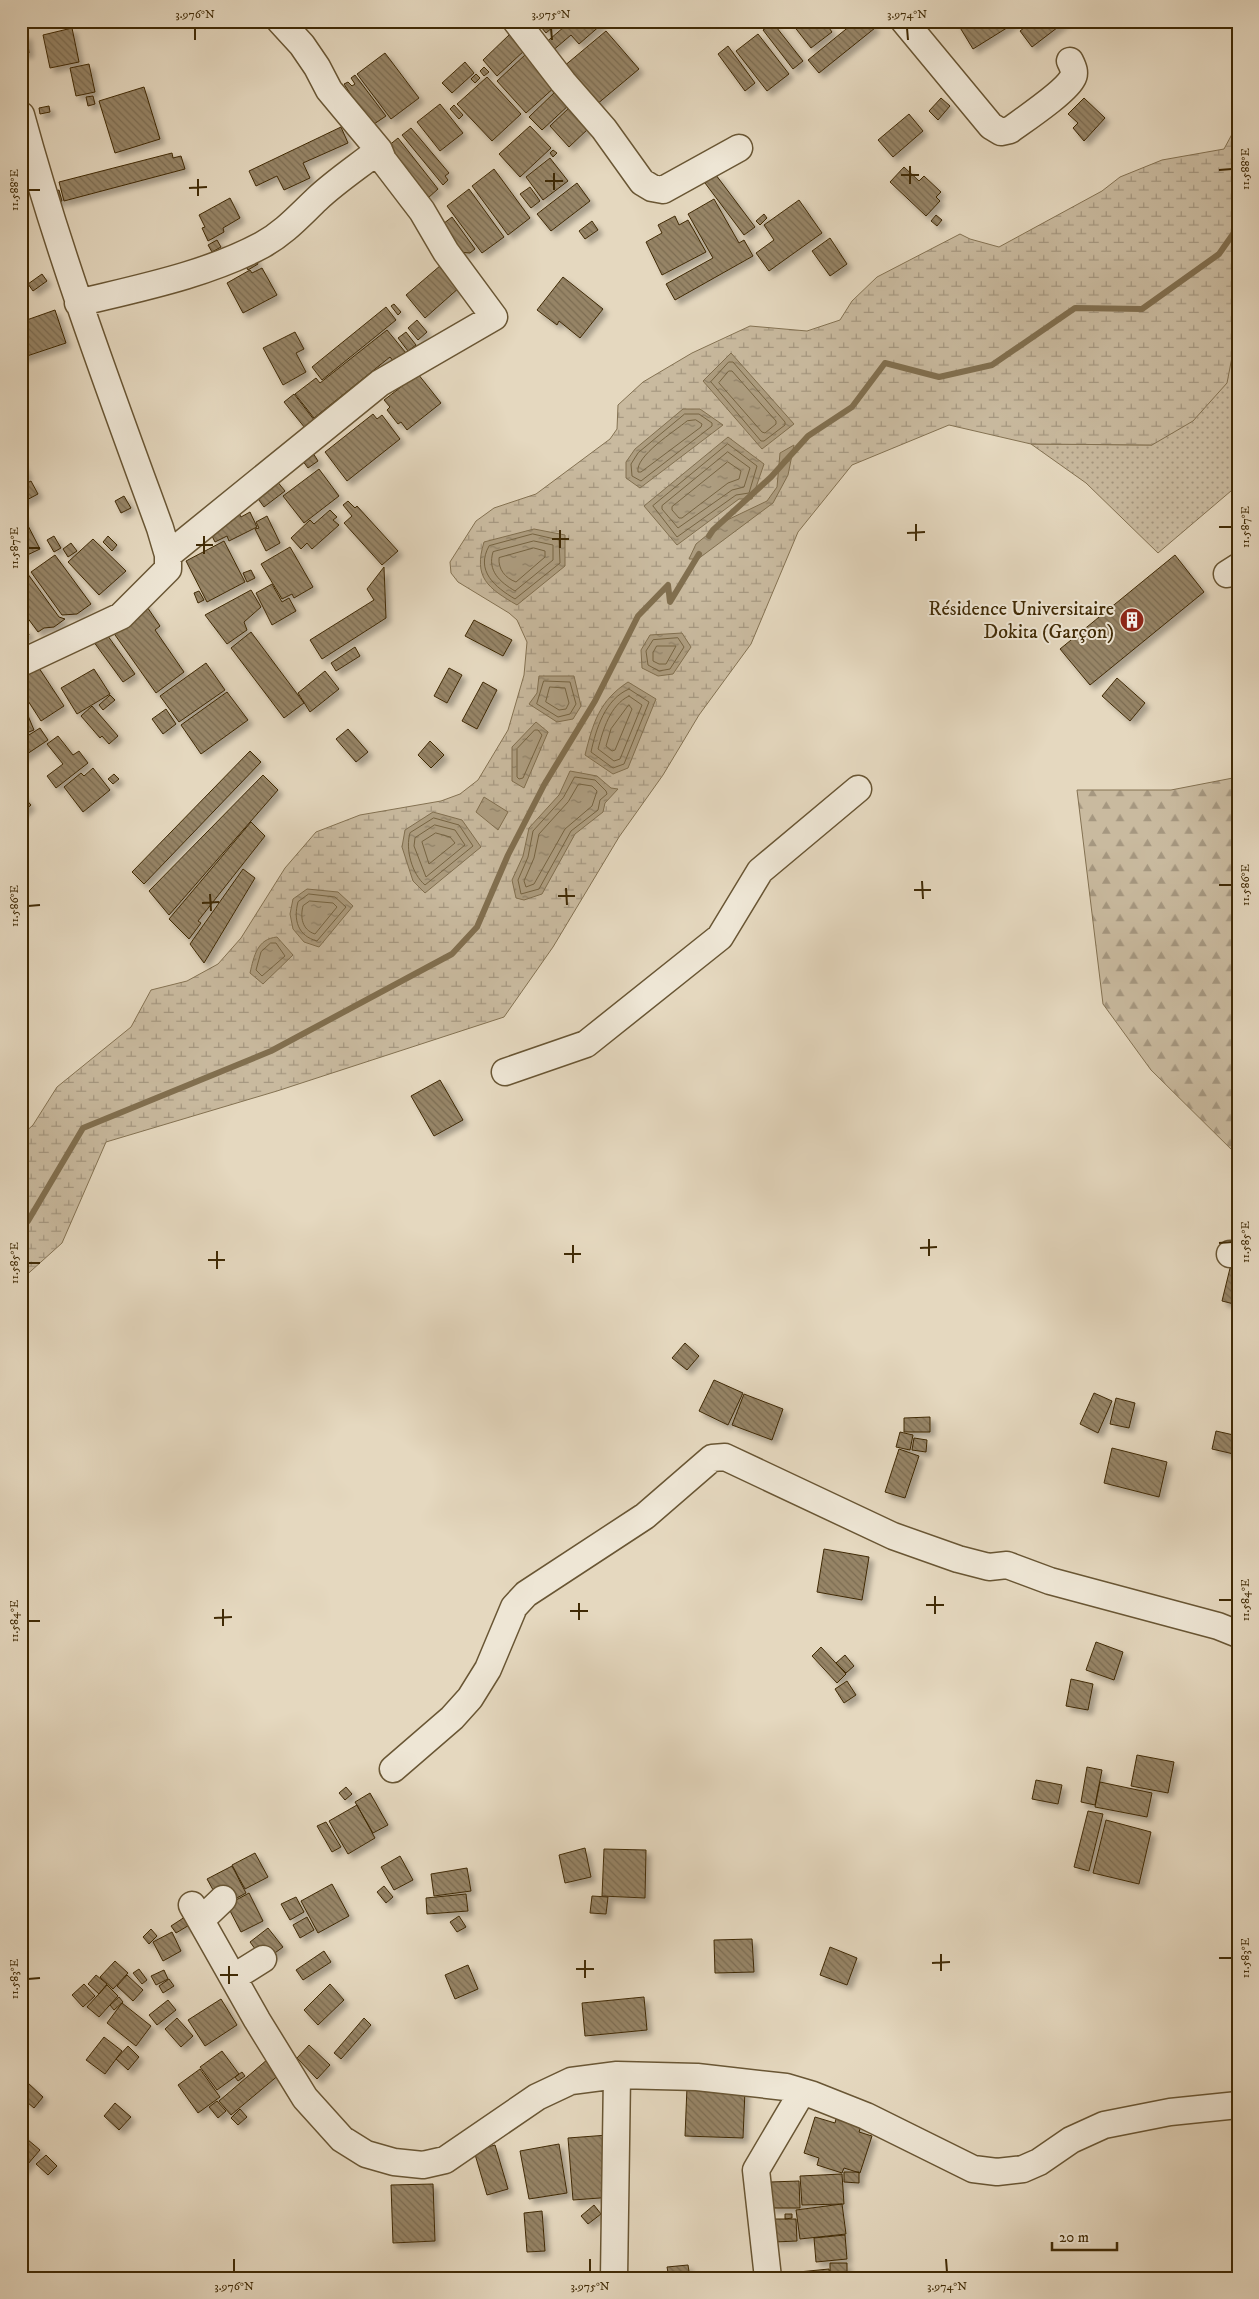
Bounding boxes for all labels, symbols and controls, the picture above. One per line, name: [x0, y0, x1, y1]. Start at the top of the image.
text: 3.976°N: [175, 7, 215, 22]
text: 3.975°N: [531, 7, 571, 22]
text: 3.974°N: [887, 7, 927, 22]
text: 11.588°E: [1238, 148, 1253, 190]
text: 11.588°E: [7, 169, 22, 211]
text: 11.587°E: [1238, 505, 1253, 548]
text: 11.587°E: [7, 526, 22, 569]
place label: Résidence Universitaire Dokita (Garçon): [928, 597, 1114, 645]
building icon: Résidence Universitaire Dokita (Garçon): [1119, 607, 1145, 633]
text: 11.586°E: [1238, 863, 1253, 906]
text: 11.586°E: [7, 884, 22, 927]
text: 11.585°E: [1238, 1221, 1253, 1263]
text: 11.585°E: [7, 1242, 22, 1284]
text: 11.584°E: [1238, 1578, 1253, 1621]
text: 11.584°E: [7, 1599, 22, 1642]
text: 11.583°E: [1238, 1937, 1253, 1978]
text: 11.583°E: [7, 1958, 22, 1999]
scale bar: [1052, 2219, 1116, 2251]
text: 20 m: [1059, 2228, 1089, 2247]
text: 3.976°N: [214, 2279, 254, 2294]
text: 3.975°N: [570, 2279, 610, 2294]
text: 3.974°N: [927, 2279, 967, 2294]

